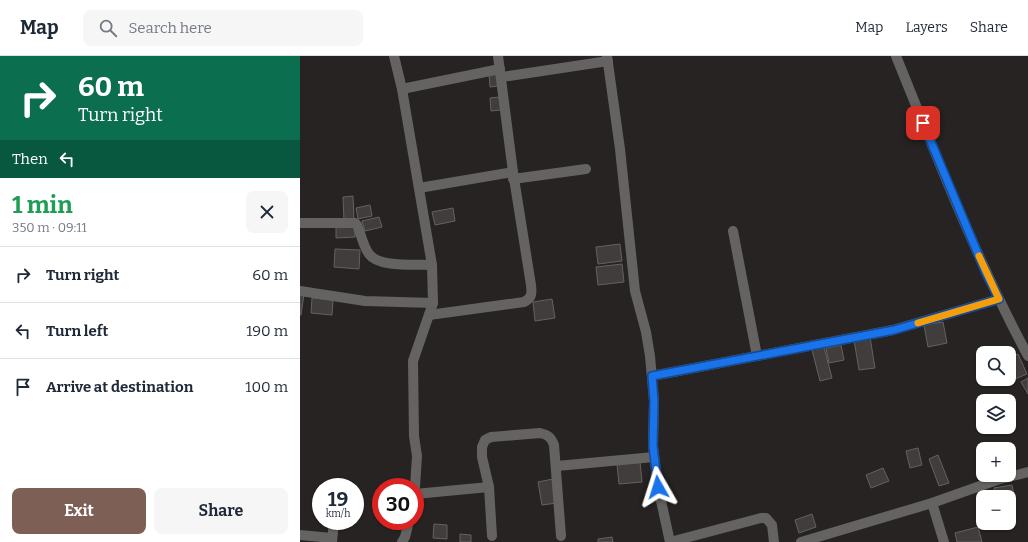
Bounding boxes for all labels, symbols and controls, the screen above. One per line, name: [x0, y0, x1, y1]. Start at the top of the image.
search box: [83, 10, 363, 46]
text: Map: [20, 16, 59, 39]
icon: search: [97, 17, 119, 39]
text: Search here: [129, 19, 212, 37]
text: Map: [855, 19, 883, 36]
text: Layers: [905, 19, 948, 36]
text: Share: [970, 19, 1008, 36]
text: 60 m: [78, 70, 144, 103]
icon: right: [12, 72, 64, 124]
text: Turn right: [78, 104, 163, 126]
pin: [906, 106, 940, 140]
icon: arrive: [912, 112, 934, 134]
icon: left: [56, 148, 78, 170]
text: Then: [12, 150, 48, 168]
text: 1 min: [12, 191, 73, 219]
button: close: [246, 191, 288, 233]
text: 350 m · 09:11: [12, 220, 87, 235]
icon: right: [12, 264, 34, 286]
text: Turn right: [46, 266, 119, 284]
text: 60 m: [252, 266, 288, 284]
icon: left: [12, 320, 34, 342]
text: Turn left: [46, 322, 108, 340]
text: 190 m: [246, 322, 288, 340]
map controls: [976, 346, 1016, 530]
button: search: [976, 346, 1016, 386]
icon: arrive: [12, 376, 34, 398]
text: Arrive at destination: [46, 378, 193, 396]
text: 100 m: [245, 378, 288, 396]
button: layers: [976, 394, 1016, 434]
button: +: [976, 442, 1016, 482]
position arrow: [637, 466, 679, 508]
speed limit sign: 30: [372, 478, 424, 530]
text: 19: [328, 487, 348, 511]
button: Exit: [12, 488, 146, 534]
button: Share: [154, 488, 288, 534]
button: −: [976, 490, 1016, 530]
text: km/h: [326, 508, 350, 520]

